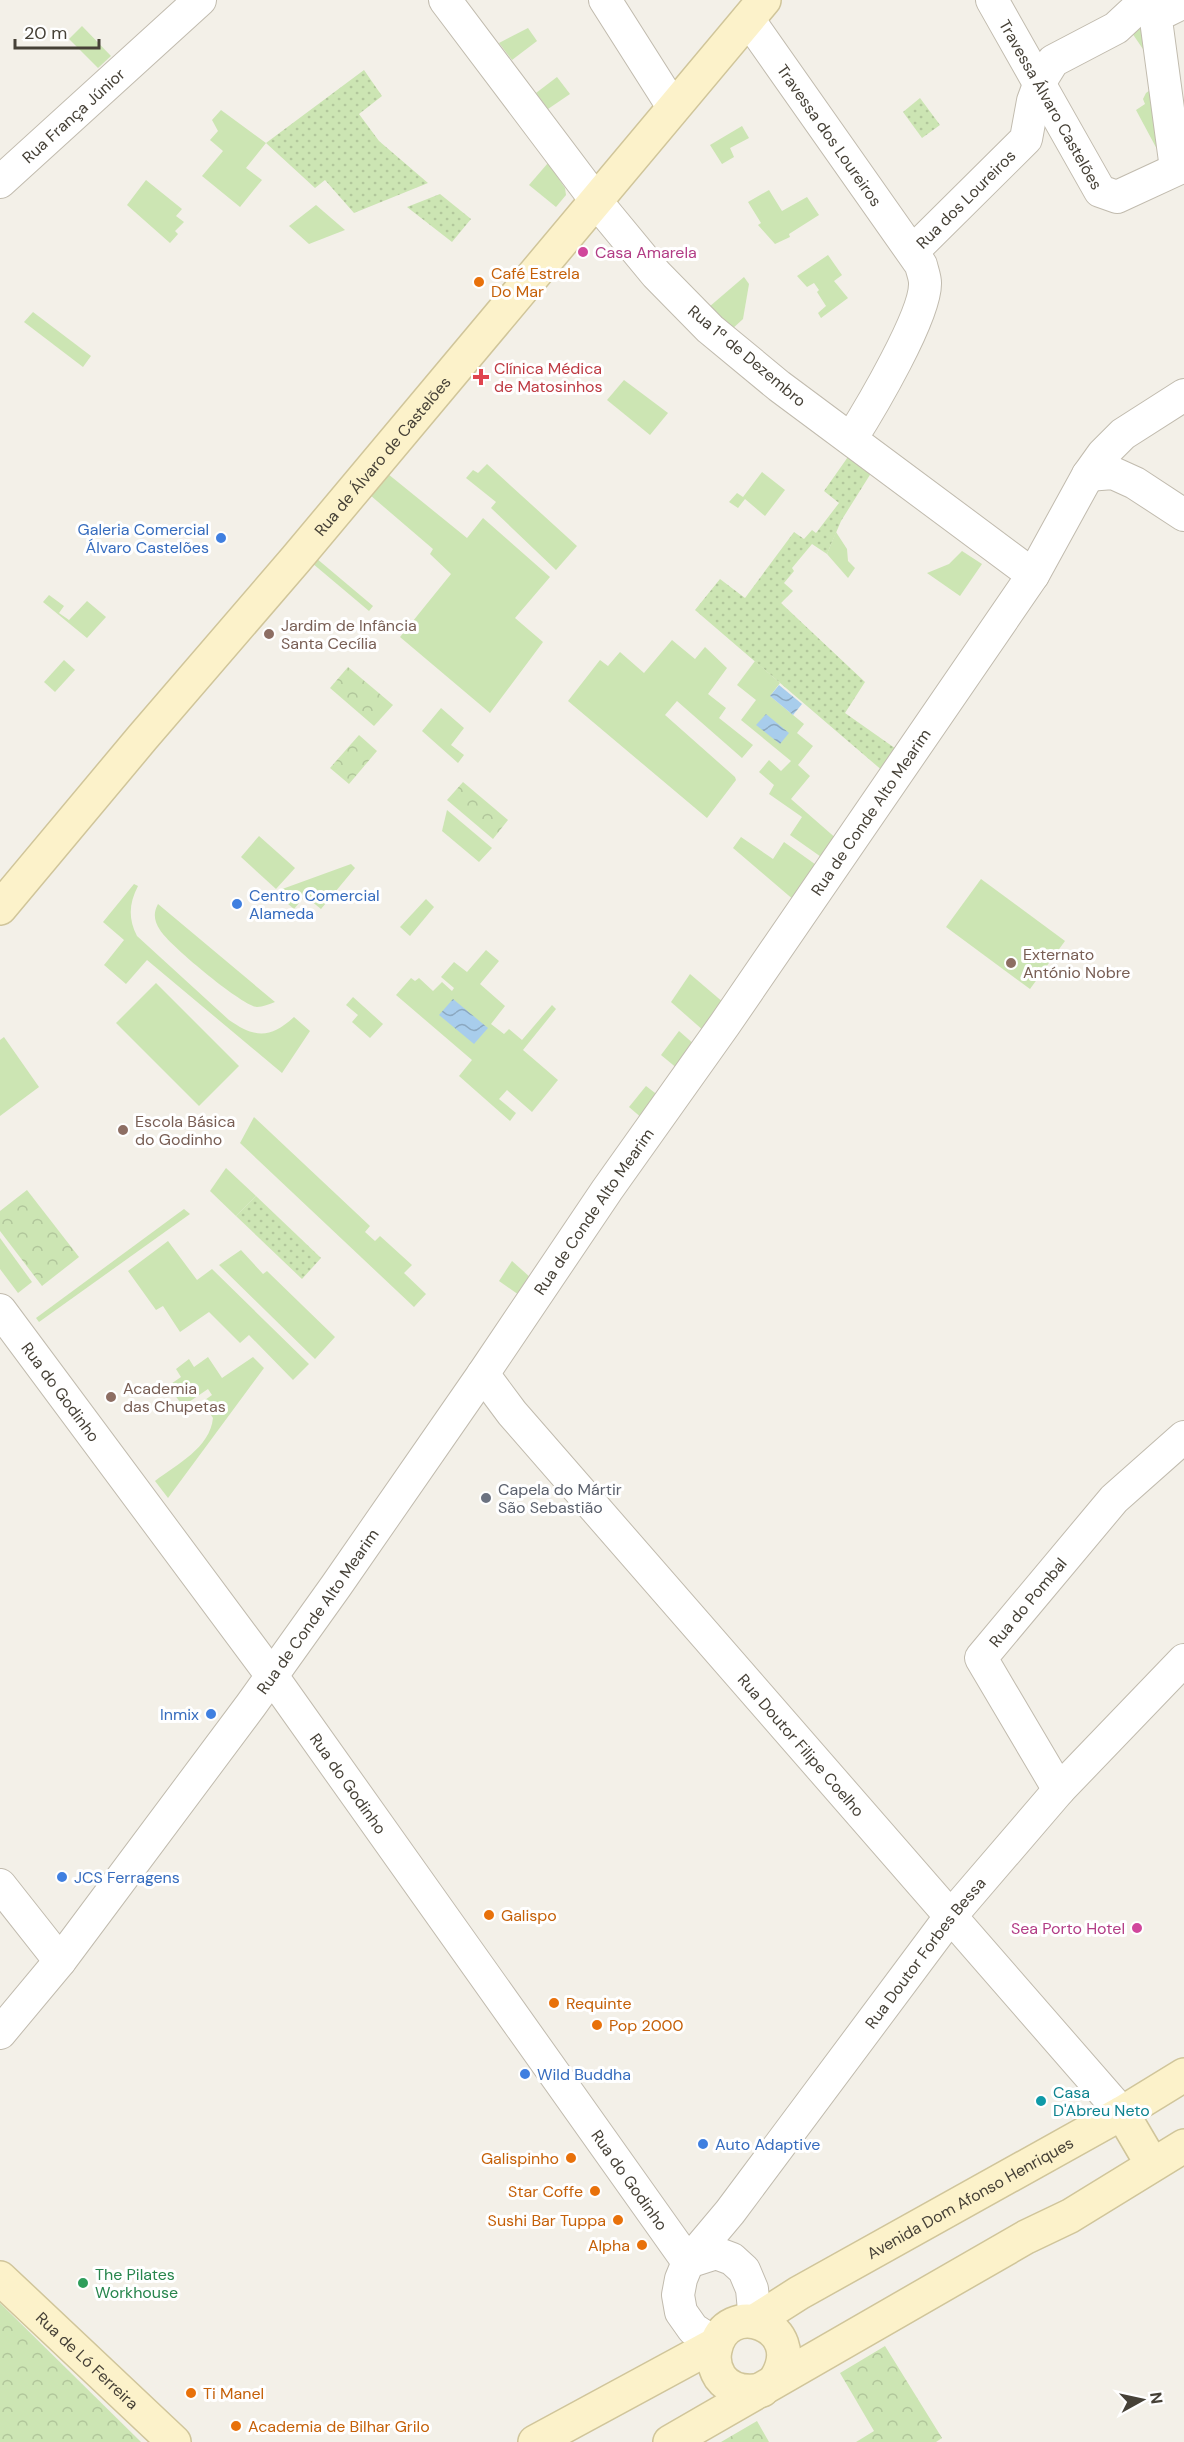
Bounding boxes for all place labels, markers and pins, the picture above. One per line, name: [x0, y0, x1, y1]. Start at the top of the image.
place label: Casa Amarela: [595, 242, 697, 263]
marker: Casa Amarela: [576, 245, 590, 259]
place label: Café Estrela Do Mar: [491, 263, 580, 302]
marker: Café Estrela Do Mar: [472, 275, 486, 289]
place label: Clínica Médica de Matosinhos: [494, 358, 603, 397]
marker: Clínica Médica de Matosinhos: [472, 368, 490, 386]
place label: Galeria Comercial Álvaro Castelões: [78, 519, 209, 558]
marker: Galeria Comercial Álvaro Castelões: [214, 531, 228, 545]
place label: Jardim de Infância Santa Cecília: [281, 615, 417, 654]
marker: Jardim de Infância Santa Cecília: [262, 627, 276, 641]
place label: Centro Comercial Alameda: [249, 885, 380, 924]
marker: Centro Comercial Alameda: [230, 897, 244, 911]
place label: Externato António Nobre: [1023, 944, 1130, 983]
marker: Externato António Nobre: [1004, 956, 1018, 970]
place label: Escola Básica do Godinho: [135, 1111, 235, 1150]
marker: Escola Básica do Godinho: [116, 1123, 130, 1137]
place label: Academia das Chupetas: [123, 1378, 226, 1417]
marker: Academia das Chupetas: [104, 1390, 118, 1404]
place label: Capela do Mártir São Sebastião: [498, 1479, 622, 1518]
marker: Capela do Mártir São Sebastião: [479, 1491, 493, 1505]
place label: Inmix: [160, 1704, 199, 1725]
marker: Inmix: [204, 1707, 218, 1721]
place label: JCS Ferragens: [74, 1867, 180, 1888]
marker: JCS Ferragens: [55, 1870, 69, 1884]
place label: Galispo: [501, 1905, 557, 1926]
marker: Galispo: [482, 1908, 496, 1922]
place label: Sea Porto Hotel: [1011, 1918, 1125, 1939]
marker: Sea Porto Hotel: [1130, 1921, 1144, 1935]
place label: Requinte: [566, 1993, 631, 2014]
marker: Requinte: [547, 1996, 561, 2010]
place label: Pop 2000: [609, 2015, 684, 2036]
marker: Pop 2000: [590, 2018, 604, 2032]
place label: Wild Buddha: [537, 2064, 631, 2085]
marker: Wild Buddha: [518, 2067, 532, 2081]
place label: Casa D'Abreu Neto: [1053, 2082, 1150, 2121]
marker: Casa D'Abreu Neto: [1034, 2094, 1048, 2108]
place label: Auto Adaptive: [715, 2134, 820, 2155]
marker: Auto Adaptive: [696, 2137, 710, 2151]
place label: Galispinho: [481, 2148, 559, 2169]
marker: Galispinho: [564, 2151, 578, 2165]
place label: Star Coffe: [508, 2181, 583, 2202]
marker: Star Coffe: [588, 2184, 602, 2198]
place label: Sushi Bar Tuppa: [488, 2210, 606, 2231]
marker: Sushi Bar Tuppa: [611, 2213, 625, 2227]
place label: Alpha: [588, 2235, 630, 2256]
marker: Alpha: [635, 2238, 649, 2252]
place label: The Pilates Workhouse: [95, 2264, 178, 2303]
marker: The Pilates Workhouse: [76, 2276, 90, 2290]
place label: Ti Manel: [203, 2383, 264, 2404]
marker: Ti Manel: [184, 2386, 198, 2400]
place label: Academia de Bilhar Grilo: [248, 2416, 430, 2437]
marker: Academia de Bilhar Grilo: [229, 2419, 243, 2433]

